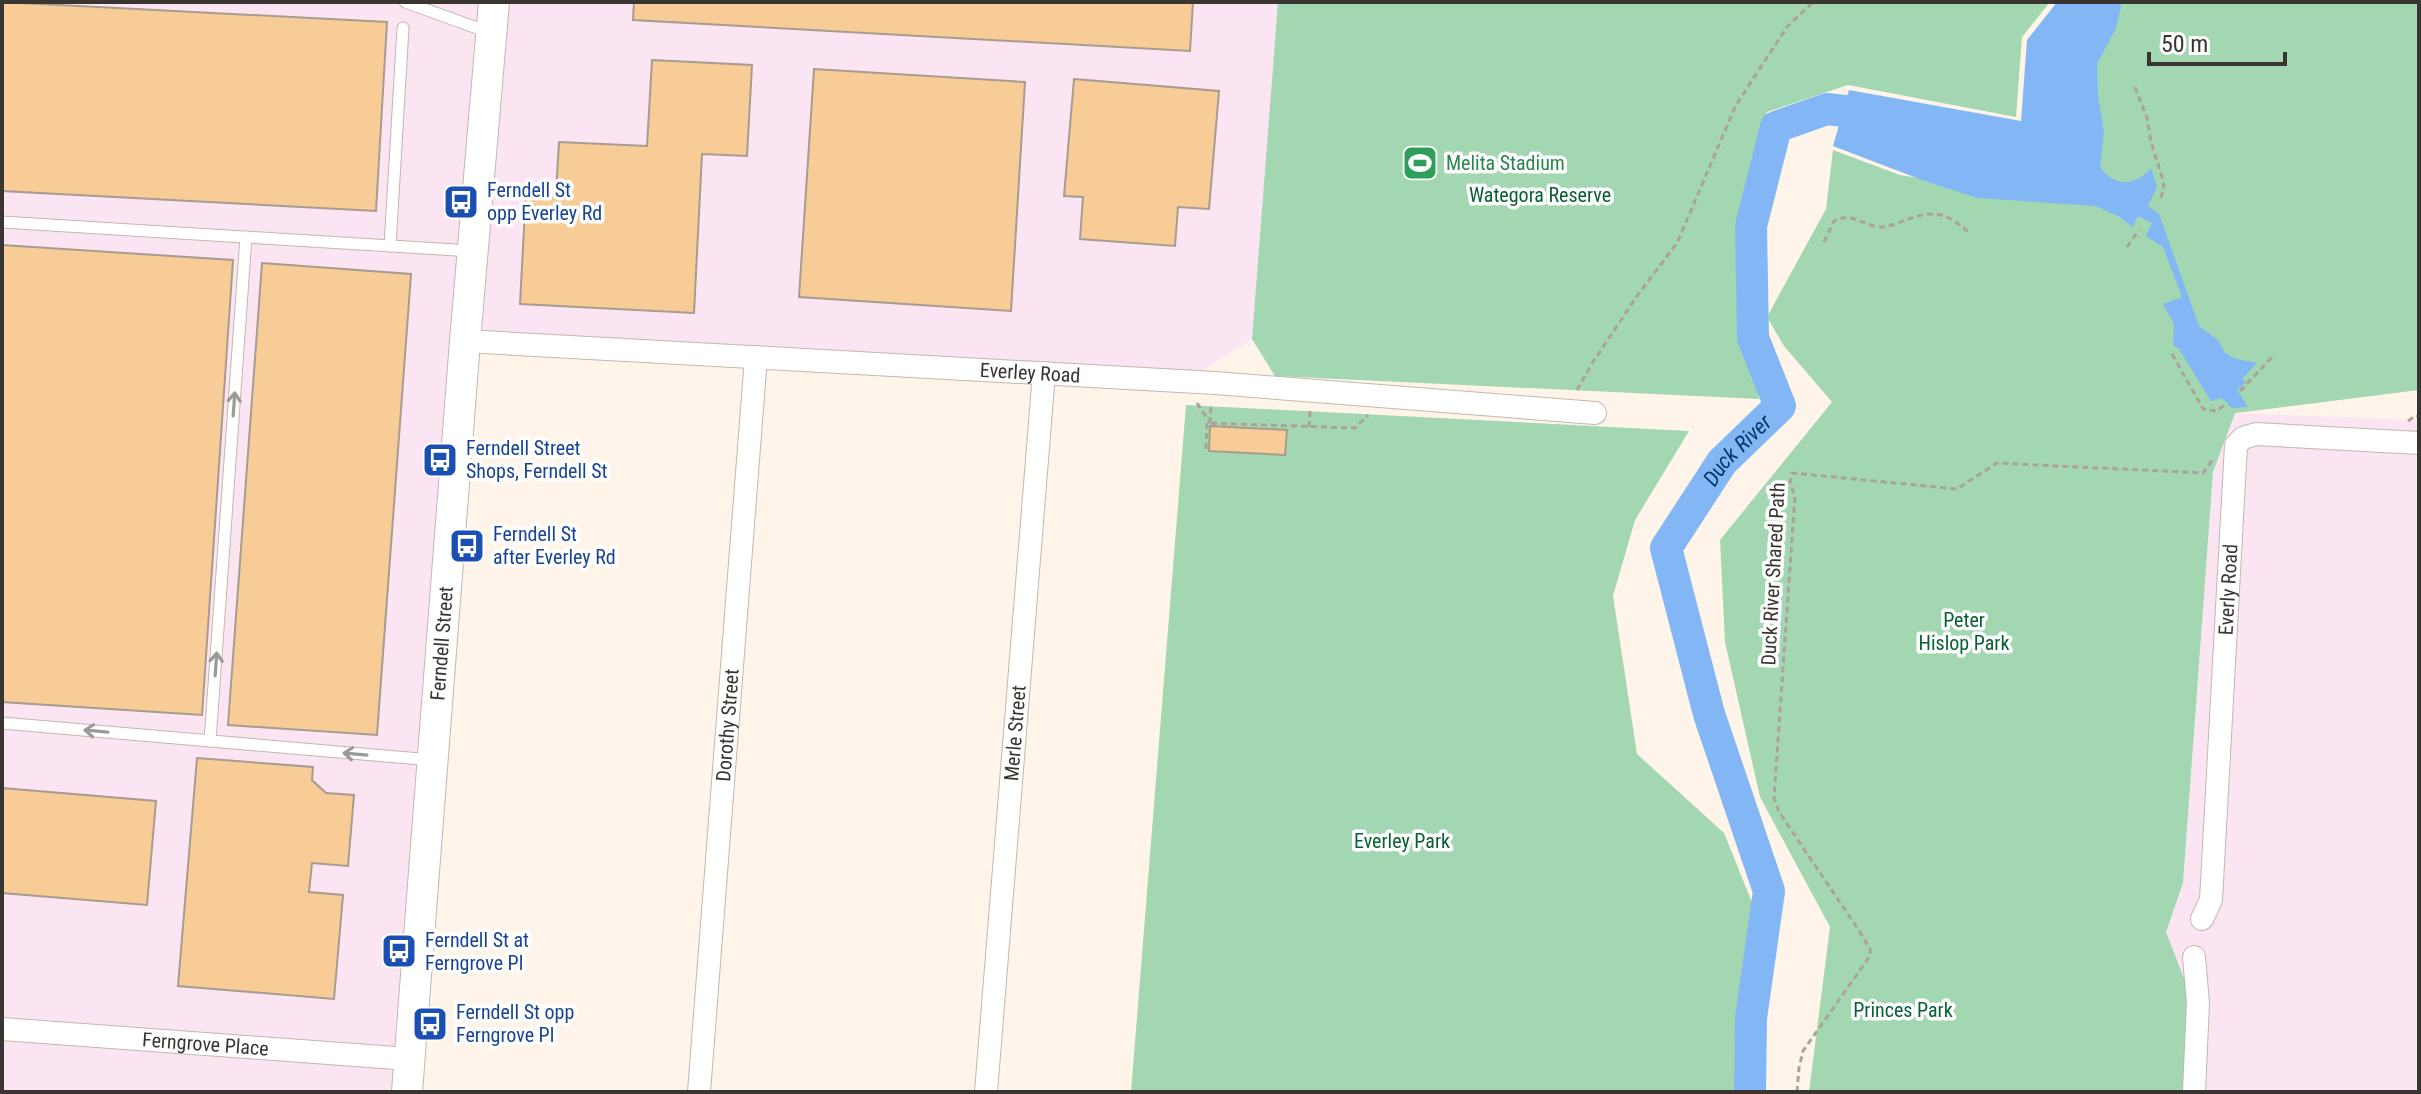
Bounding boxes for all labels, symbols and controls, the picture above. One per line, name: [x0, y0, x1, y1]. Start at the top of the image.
scale bar: [2149, 16, 2285, 66]
text: 50 m: [2161, 30, 2208, 58]
sports icon: Melita Stadium: [1401, 144, 1439, 182]
place label: Melita Stadium: [1446, 151, 1565, 175]
place label: Ferndell St opp Everley Rd: [487, 178, 602, 225]
bus stop icon: Ferndell St opp Everley Rd: [442, 183, 480, 221]
park label: Wategora Reserve: [1469, 183, 1611, 207]
street label: Everley Road: [979, 358, 1081, 387]
one-way arrow: [227, 391, 242, 418]
water label: Duck River: [1698, 409, 1777, 491]
place label: Ferndell Street Shops, Ferndell St: [466, 436, 608, 483]
bus stop icon: Ferndell Street Shops, Ferndell St: [421, 441, 459, 479]
street label: Duck River Shared Path: [1756, 482, 1790, 666]
place label: Ferndell St after Everley Rd: [493, 522, 616, 569]
bus stop icon: Ferndell St after Everley Rd: [448, 527, 486, 565]
street label: Everly Road: [2214, 543, 2243, 636]
street label: Ferndell Street: [425, 585, 458, 701]
park label: Peter Hislop Park: [1919, 608, 2009, 655]
one-way arrow: [209, 651, 224, 678]
street label: Dorothy Street: [711, 668, 744, 782]
street label: Merle Street: [999, 684, 1031, 782]
one-way arrow: [83, 724, 110, 739]
one-way arrow: [342, 746, 369, 761]
park label: Everley Park: [1354, 829, 1450, 853]
place label: Ferndell St at Ferngrove Pl: [425, 928, 529, 975]
bus stop icon: Ferndell St at Ferngrove Pl: [380, 932, 418, 970]
park label: Princes Park: [1853, 998, 1953, 1022]
place label: Ferndell St opp Ferngrove Pl: [456, 1000, 574, 1047]
bus stop icon: Ferndell St opp Ferngrove Pl: [411, 1005, 449, 1043]
street label: Ferngrove Place: [141, 1027, 269, 1061]

